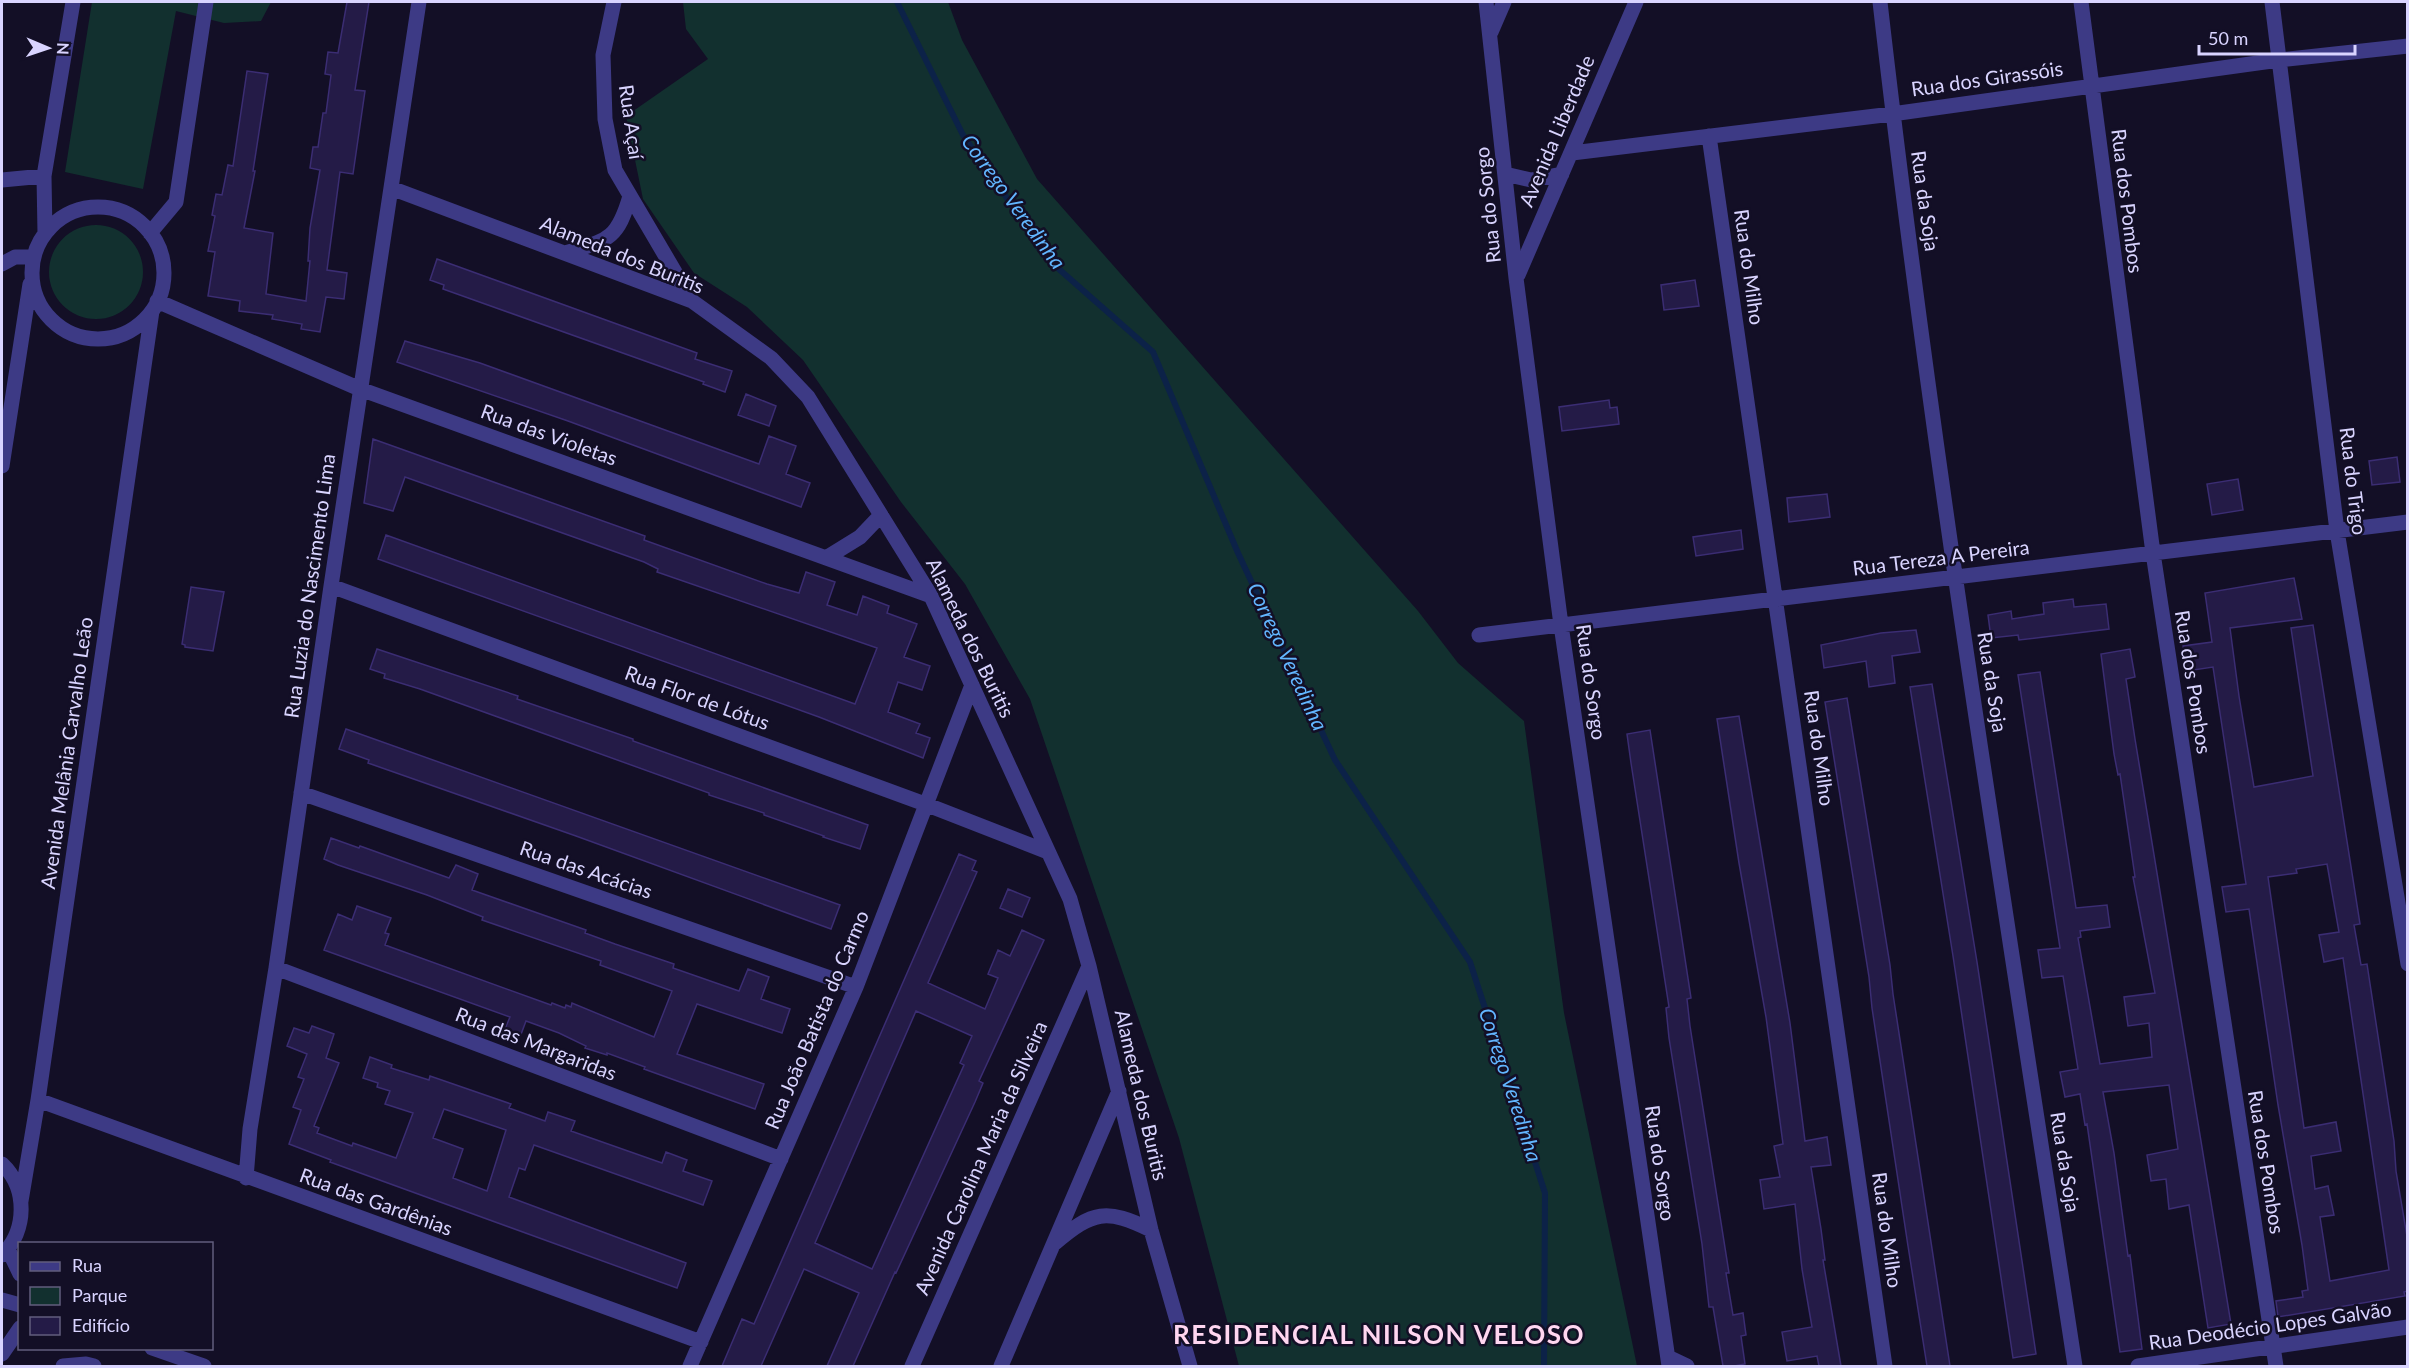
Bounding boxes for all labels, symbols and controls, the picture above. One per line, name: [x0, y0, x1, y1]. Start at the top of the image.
north arrow: [18, 18, 78, 78]
scale bar: [2199, 18, 2355, 56]
text: 50 m: [2208, 27, 2248, 49]
text: N: [54, 42, 73, 55]
street label: Avenida Liberdade: [1513, 51, 1599, 210]
street label: Rua dos Girassóis: [1909, 55, 2064, 101]
street label: Rua Açaí: [615, 83, 649, 162]
street label: Rua dos Pombos: [2107, 127, 2149, 274]
water label: Corrego Veredinha: [957, 129, 1071, 273]
street label: Rua do Sorgo: [1469, 146, 1505, 264]
street label: Rua da Soja: [1907, 149, 1945, 253]
street label: Rua do Milho: [1730, 208, 1770, 326]
street label: Alameda dos Buritis: [537, 210, 708, 298]
street label: Rua das Violetas: [478, 398, 621, 470]
street label: Rua do Trigo: [2335, 425, 2373, 536]
street label: Rua Luzia do Nascimento Lima: [279, 452, 339, 720]
street label: Rua Tereza A Pereira: [1851, 534, 2031, 580]
street label: Alameda dos Buritis: [922, 554, 1020, 721]
water label: Corrego Veredinha: [1243, 578, 1334, 734]
street label: Rua dos Pombos: [2171, 608, 2217, 755]
street label: Avenida Melânia Carvalho Leão: [35, 615, 97, 890]
street label: Rua do Sorgo: [1572, 622, 1612, 741]
street label: Rua da Soja: [1973, 630, 2013, 734]
street label: Rua Flor de Lótus: [622, 660, 773, 734]
street label: Rua do Milho: [1800, 689, 1840, 807]
street label: Rua das Acácias: [517, 835, 656, 903]
street label: Rua João Batista do Carmo: [759, 907, 873, 1133]
street label: Rua das Margaridas: [452, 1001, 620, 1085]
water label: Corrego Veredinha: [1475, 1004, 1548, 1165]
street label: Alameda dos Buritis: [1111, 1007, 1173, 1183]
street label: Avenida Carolina Maria da Silveira: [909, 1017, 1051, 1298]
street label: Rua dos Pombos: [2244, 1088, 2290, 1235]
street label: Rua do Sorgo: [1641, 1103, 1681, 1222]
street label: Rua da Soja: [2046, 1110, 2086, 1214]
street label: Rua das Gardênias: [297, 1162, 456, 1240]
street label: Rua do Milho: [1868, 1171, 1908, 1289]
legend: [18, 1242, 213, 1350]
text: Rua: [72, 1254, 102, 1276]
text: Parque: [72, 1284, 127, 1306]
street label: Rua Deodécio Lopes Galvão: [2147, 1296, 2393, 1354]
text: Edifício: [72, 1314, 130, 1336]
district label: RESIDENCIAL NILSON VELOSO: [1173, 1318, 1585, 1350]

